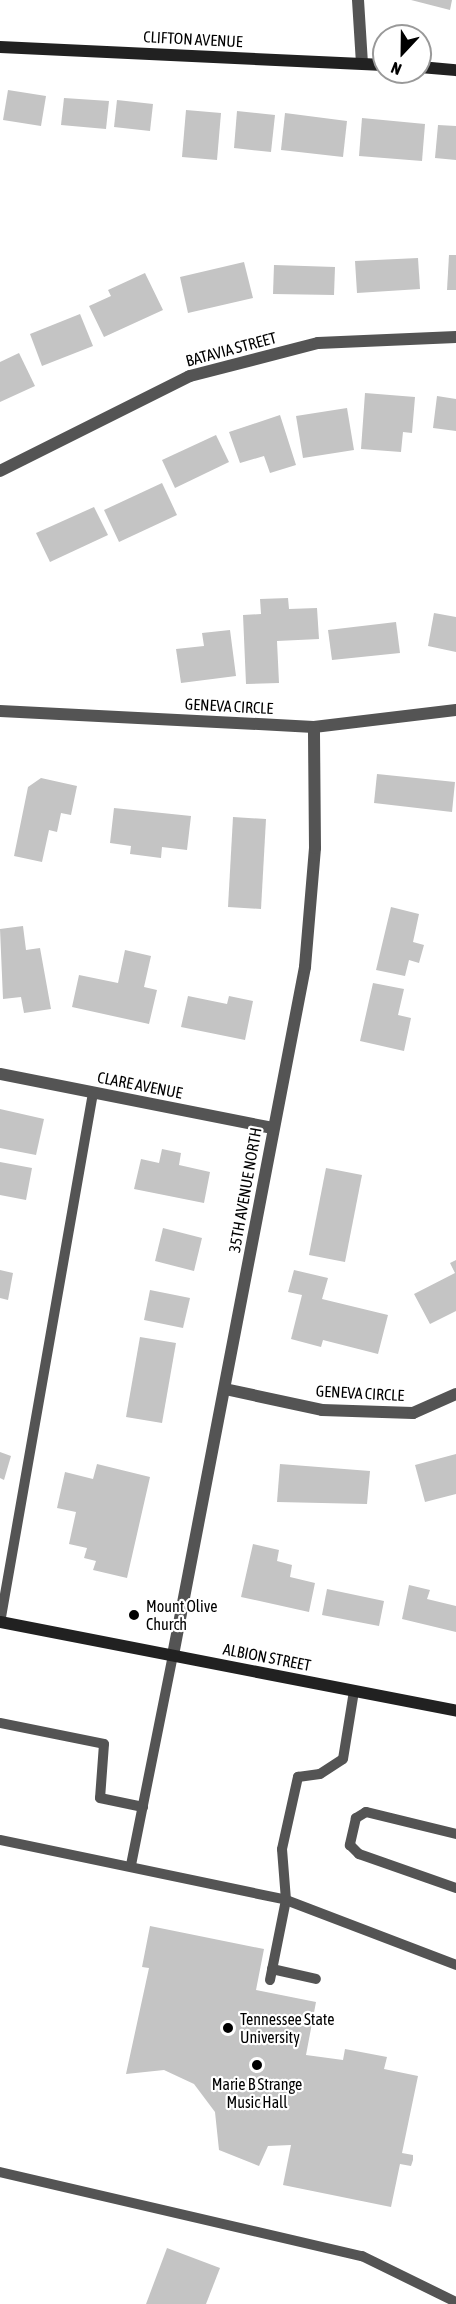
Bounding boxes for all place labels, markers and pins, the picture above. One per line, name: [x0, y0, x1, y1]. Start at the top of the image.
place label: Mount Olive Church: [146, 1596, 217, 1634]
marker: Mount Olive Church: [127, 1608, 141, 1622]
place label: Tennessee State University: [240, 2009, 335, 2047]
marker: Tennessee State University: [221, 2021, 235, 2035]
marker: Marie B Strange Music Hall: [250, 2058, 264, 2072]
place label: Marie B Strange Music Hall: [212, 2074, 302, 2112]

